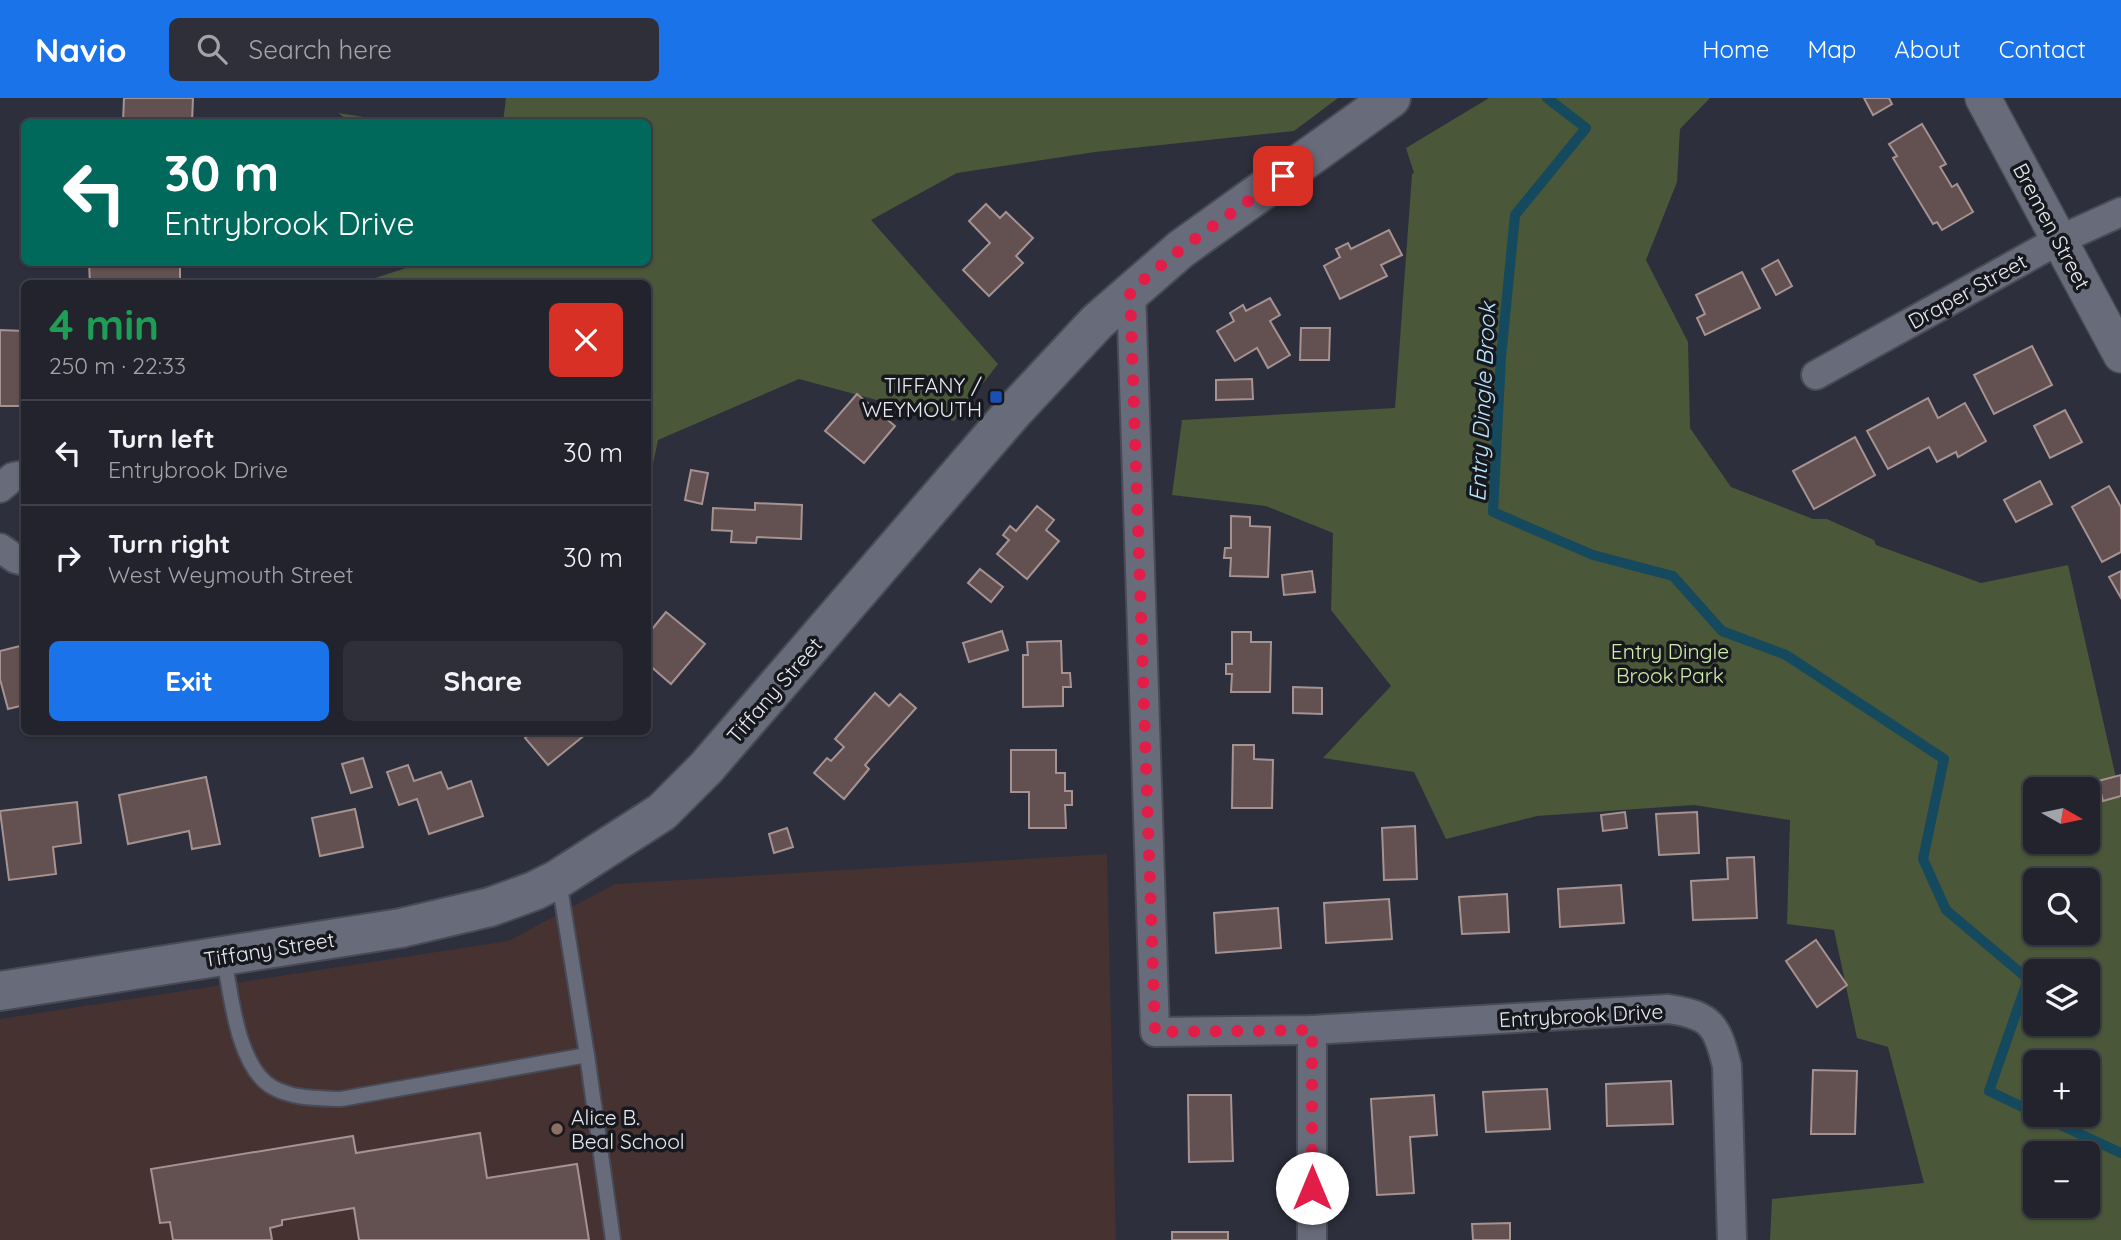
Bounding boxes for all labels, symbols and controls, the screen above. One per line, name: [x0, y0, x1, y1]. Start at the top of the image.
search box: [169, 18, 659, 81]
text: Navio: [35, 29, 127, 70]
icon: search: [193, 30, 231, 68]
text: Search here: [249, 33, 392, 66]
text: Home: [1702, 34, 1769, 64]
text: Map: [1807, 34, 1856, 64]
text: About: [1894, 34, 1961, 64]
text: Contact: [1999, 34, 2086, 64]
text: 30 m: [164, 142, 279, 203]
pin: [1253, 146, 1313, 206]
icon: left: [49, 147, 140, 238]
icon: arrive: [1264, 157, 1302, 195]
street label: Bremen Street: [2008, 158, 2096, 294]
text: Entrybrook Drive: [164, 203, 415, 243]
street label: Draper Street: [1903, 248, 2031, 334]
text: 4 min: [49, 298, 159, 351]
water label: Entry Dingle Brook: [1462, 300, 1502, 502]
button: close: [549, 303, 623, 377]
text: 250 m · 22:33: [49, 351, 186, 380]
place label: TIFFANY / WEYMOUTH: [862, 372, 982, 422]
marker: TIFFANY / WEYMOUTH: [988, 389, 1004, 405]
text: Turn left: [108, 422, 215, 455]
icon: left: [49, 434, 87, 472]
text: 30 m: [563, 436, 623, 469]
text: Entrybrook Drive: [108, 455, 288, 484]
text: Turn right: [108, 527, 230, 560]
icon: right: [49, 539, 87, 577]
text: 30 m: [563, 541, 623, 574]
text: West Weymouth Street: [108, 560, 354, 589]
street label: Tiffany Street: [721, 632, 827, 748]
park label: Entry Dingle Brook Park: [1611, 638, 1729, 688]
button: Exit: [49, 641, 329, 721]
button: Share: [343, 641, 623, 721]
north arrow: [2023, 777, 2100, 854]
map controls: [2023, 777, 2100, 1218]
button: search: [2023, 868, 2100, 945]
street label: Tiffany Street: [202, 926, 336, 972]
button: layers: [2023, 959, 2100, 1036]
street label: Entrybrook Drive: [1498, 998, 1664, 1032]
button: +: [2023, 1050, 2100, 1127]
place label: Alice B. Beal School: [571, 1104, 685, 1154]
marker: Alice B. Beal School: [549, 1121, 565, 1137]
button: −: [2023, 1141, 2100, 1218]
position arrow: [1275, 1151, 1349, 1225]

